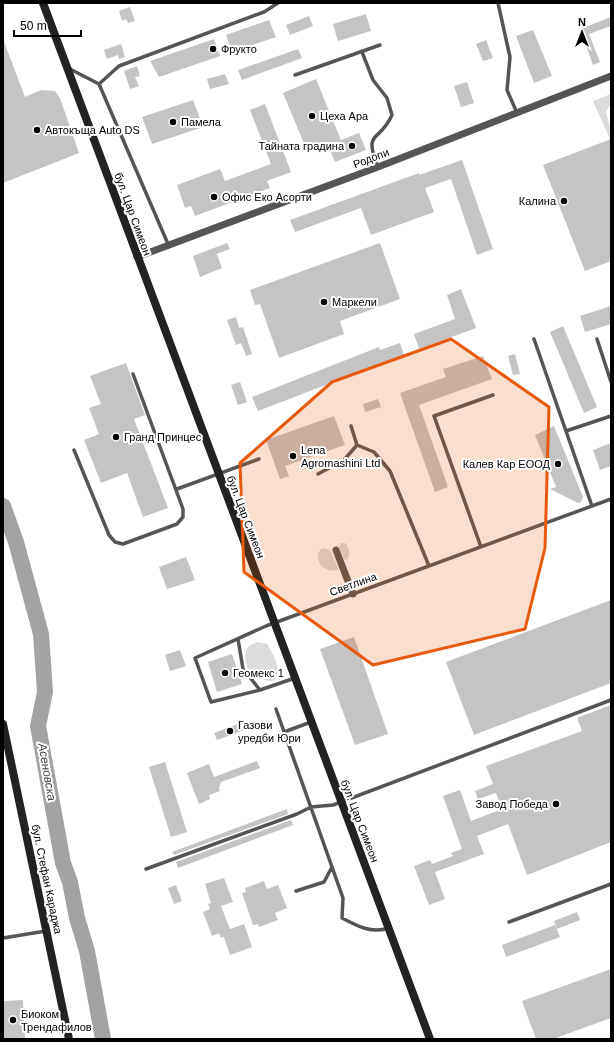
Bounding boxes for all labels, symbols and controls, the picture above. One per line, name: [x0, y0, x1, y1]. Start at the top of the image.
scale bar: [14, 12, 81, 38]
north arrow: [562, 12, 602, 52]
text: N: [578, 16, 586, 28]
text: 50 m: [20, 19, 47, 33]
place label: Фрукто: [221, 43, 257, 55]
marker: Фрукто: [208, 44, 218, 54]
place label: Цеха Ара: [320, 110, 369, 122]
marker: Цеха Ара: [307, 111, 317, 121]
place label: Памела: [181, 116, 222, 128]
marker: Памела: [168, 117, 178, 127]
place label: Автокъща Auto DS: [45, 124, 140, 136]
marker: Автокъща Auto DS: [32, 125, 42, 135]
place label: Тайната градина: [258, 140, 345, 152]
marker: Тайната градина: [347, 141, 357, 151]
street label: Родопи: [351, 146, 391, 170]
street label: бул. Цар Симеон: [112, 171, 154, 257]
place label: Офис Еко Асорти: [222, 191, 312, 203]
marker: Офис Еко Асорти: [209, 192, 219, 202]
place label: Калина: [519, 195, 557, 207]
marker: Калина: [559, 196, 569, 206]
place label: Маркели: [332, 296, 377, 308]
marker: Маркели: [319, 297, 329, 307]
place label: Гранд Принцес: [124, 431, 202, 443]
marker: Гранд Принцес: [111, 432, 121, 442]
place label: Lena Agromashini Ltd: [301, 444, 381, 469]
marker: Lena Agromashini Ltd: [288, 451, 298, 461]
place label: Калев Кар ЕООД: [463, 458, 551, 470]
marker: Калев Кар ЕООД: [553, 459, 563, 469]
street label: бул. Цар Симеон: [225, 474, 267, 560]
street label: Светлина: [328, 570, 379, 598]
place label: Геомекс 1: [233, 667, 284, 679]
marker: Геомекс 1: [220, 668, 230, 678]
place label: Газови уредби Юри: [238, 719, 301, 744]
marker: Газови уредби Юри: [225, 726, 235, 736]
water label: Асеновска: [35, 741, 59, 802]
street label: бул. Цар Симеон: [339, 778, 381, 864]
place label: Завод Победа: [476, 798, 549, 810]
marker: Завод Победа: [551, 799, 561, 809]
street label: бул. Стефан Караджа: [30, 823, 65, 936]
place label: Биоком Трендафилов: [21, 1008, 92, 1033]
marker: Биоком Трендафилов: [8, 1015, 18, 1025]

